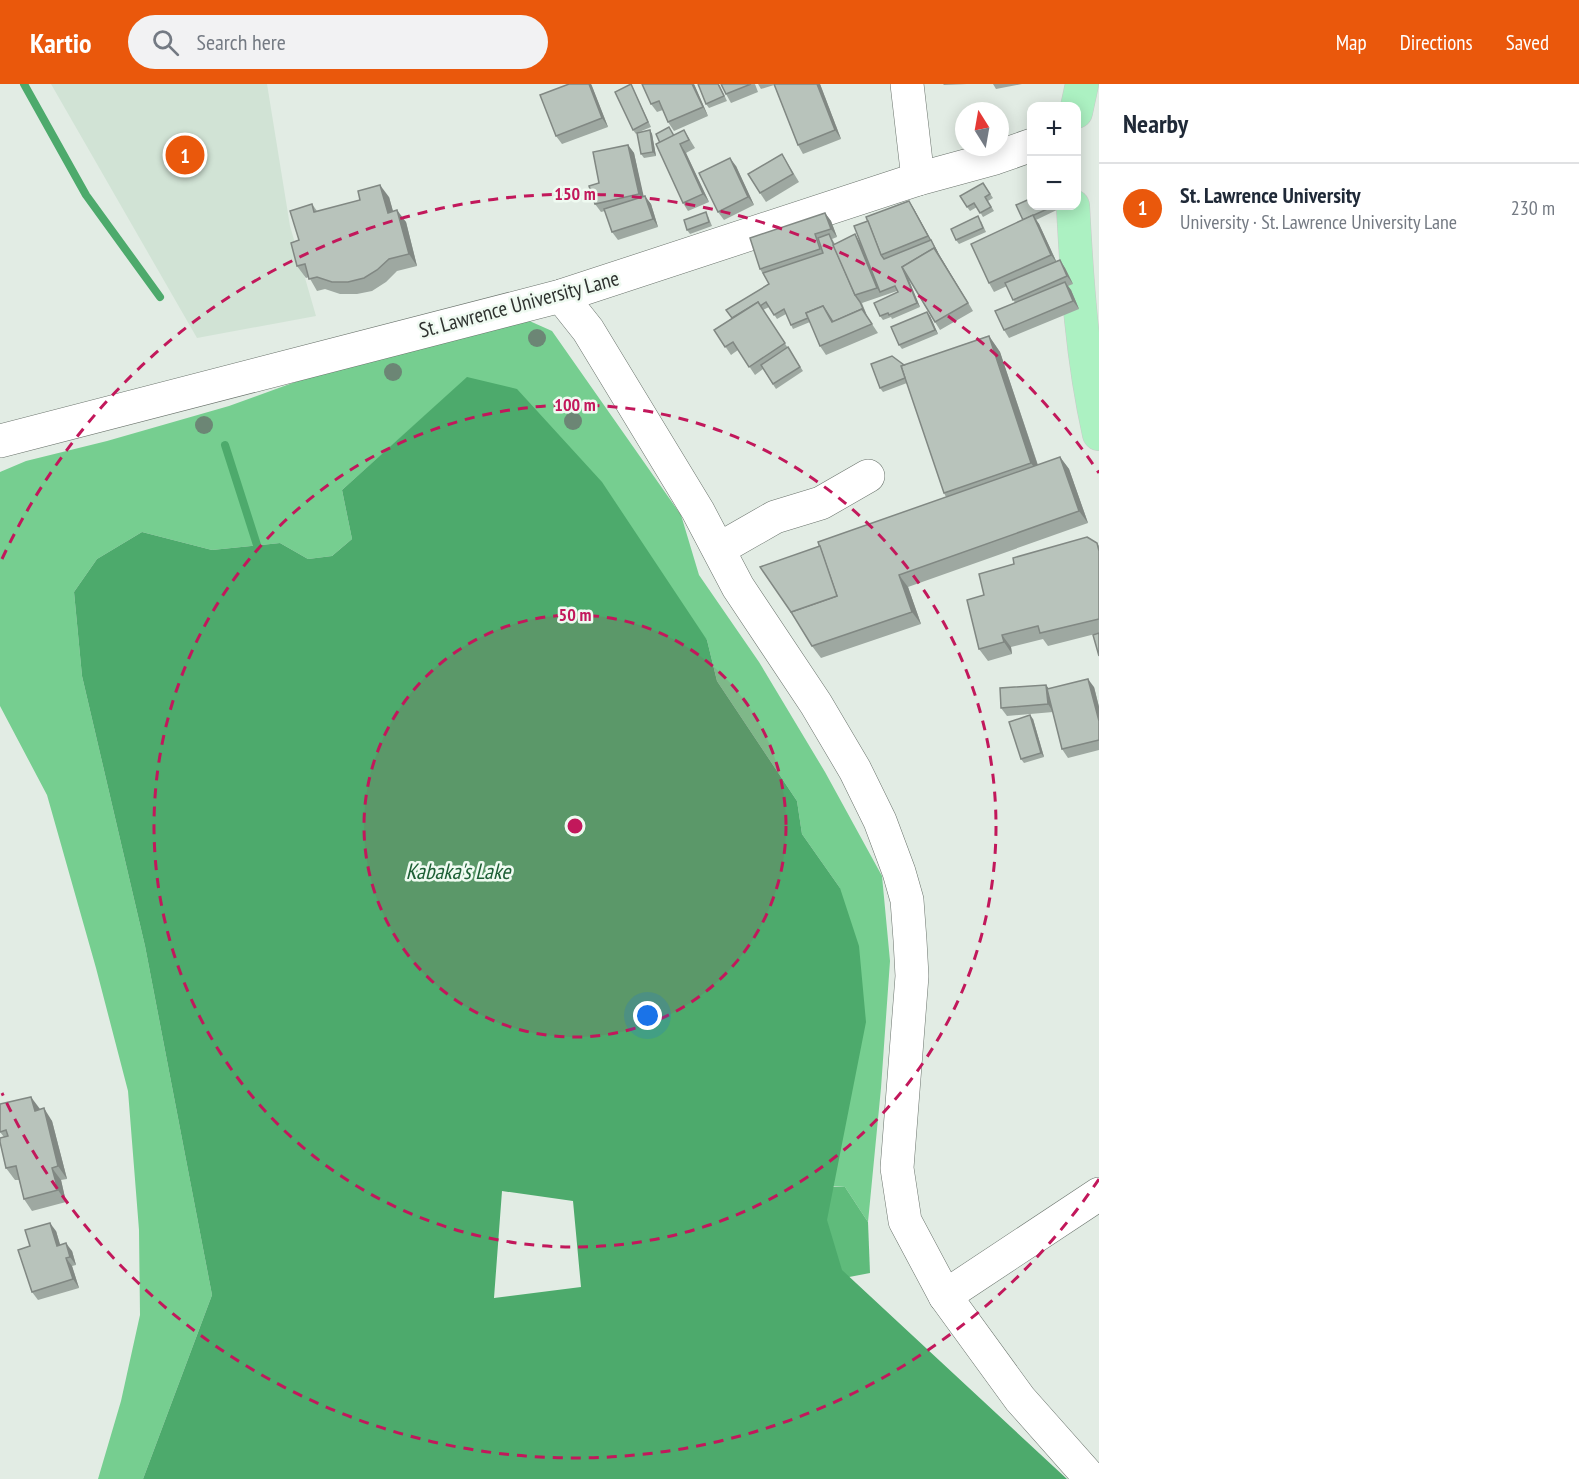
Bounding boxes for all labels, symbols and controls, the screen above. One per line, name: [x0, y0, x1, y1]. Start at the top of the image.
search box: [128, 15, 548, 69]
text: Kartio: [30, 24, 92, 61]
icon: search: [149, 26, 182, 59]
text: Search here: [197, 28, 286, 56]
text: Map: [1336, 29, 1367, 56]
text: Directions: [1400, 29, 1473, 56]
text: Saved: [1506, 29, 1549, 56]
north arrow: [955, 102, 1009, 156]
map controls: [1027, 102, 1081, 210]
button: +: [1027, 102, 1081, 156]
text: Nearby: [1123, 107, 1188, 140]
pin: 1: [166, 132, 204, 178]
button: −: [1027, 156, 1081, 210]
text: St. Lawrence University: [1180, 181, 1361, 209]
text: 150 m: [554, 182, 596, 205]
text: 1: [1138, 195, 1147, 221]
text: 230 m: [1511, 195, 1555, 221]
text: University · St. Lawrence University Lane: [1180, 209, 1457, 235]
street label: St. Lawrence University Lane: [416, 264, 622, 344]
text: 100 m: [554, 393, 596, 416]
text: 50 m: [559, 603, 591, 626]
centre of rings: [565, 816, 585, 836]
water label: Kabaka's Lake: [406, 857, 512, 885]
your location: [633, 1001, 662, 1030]

